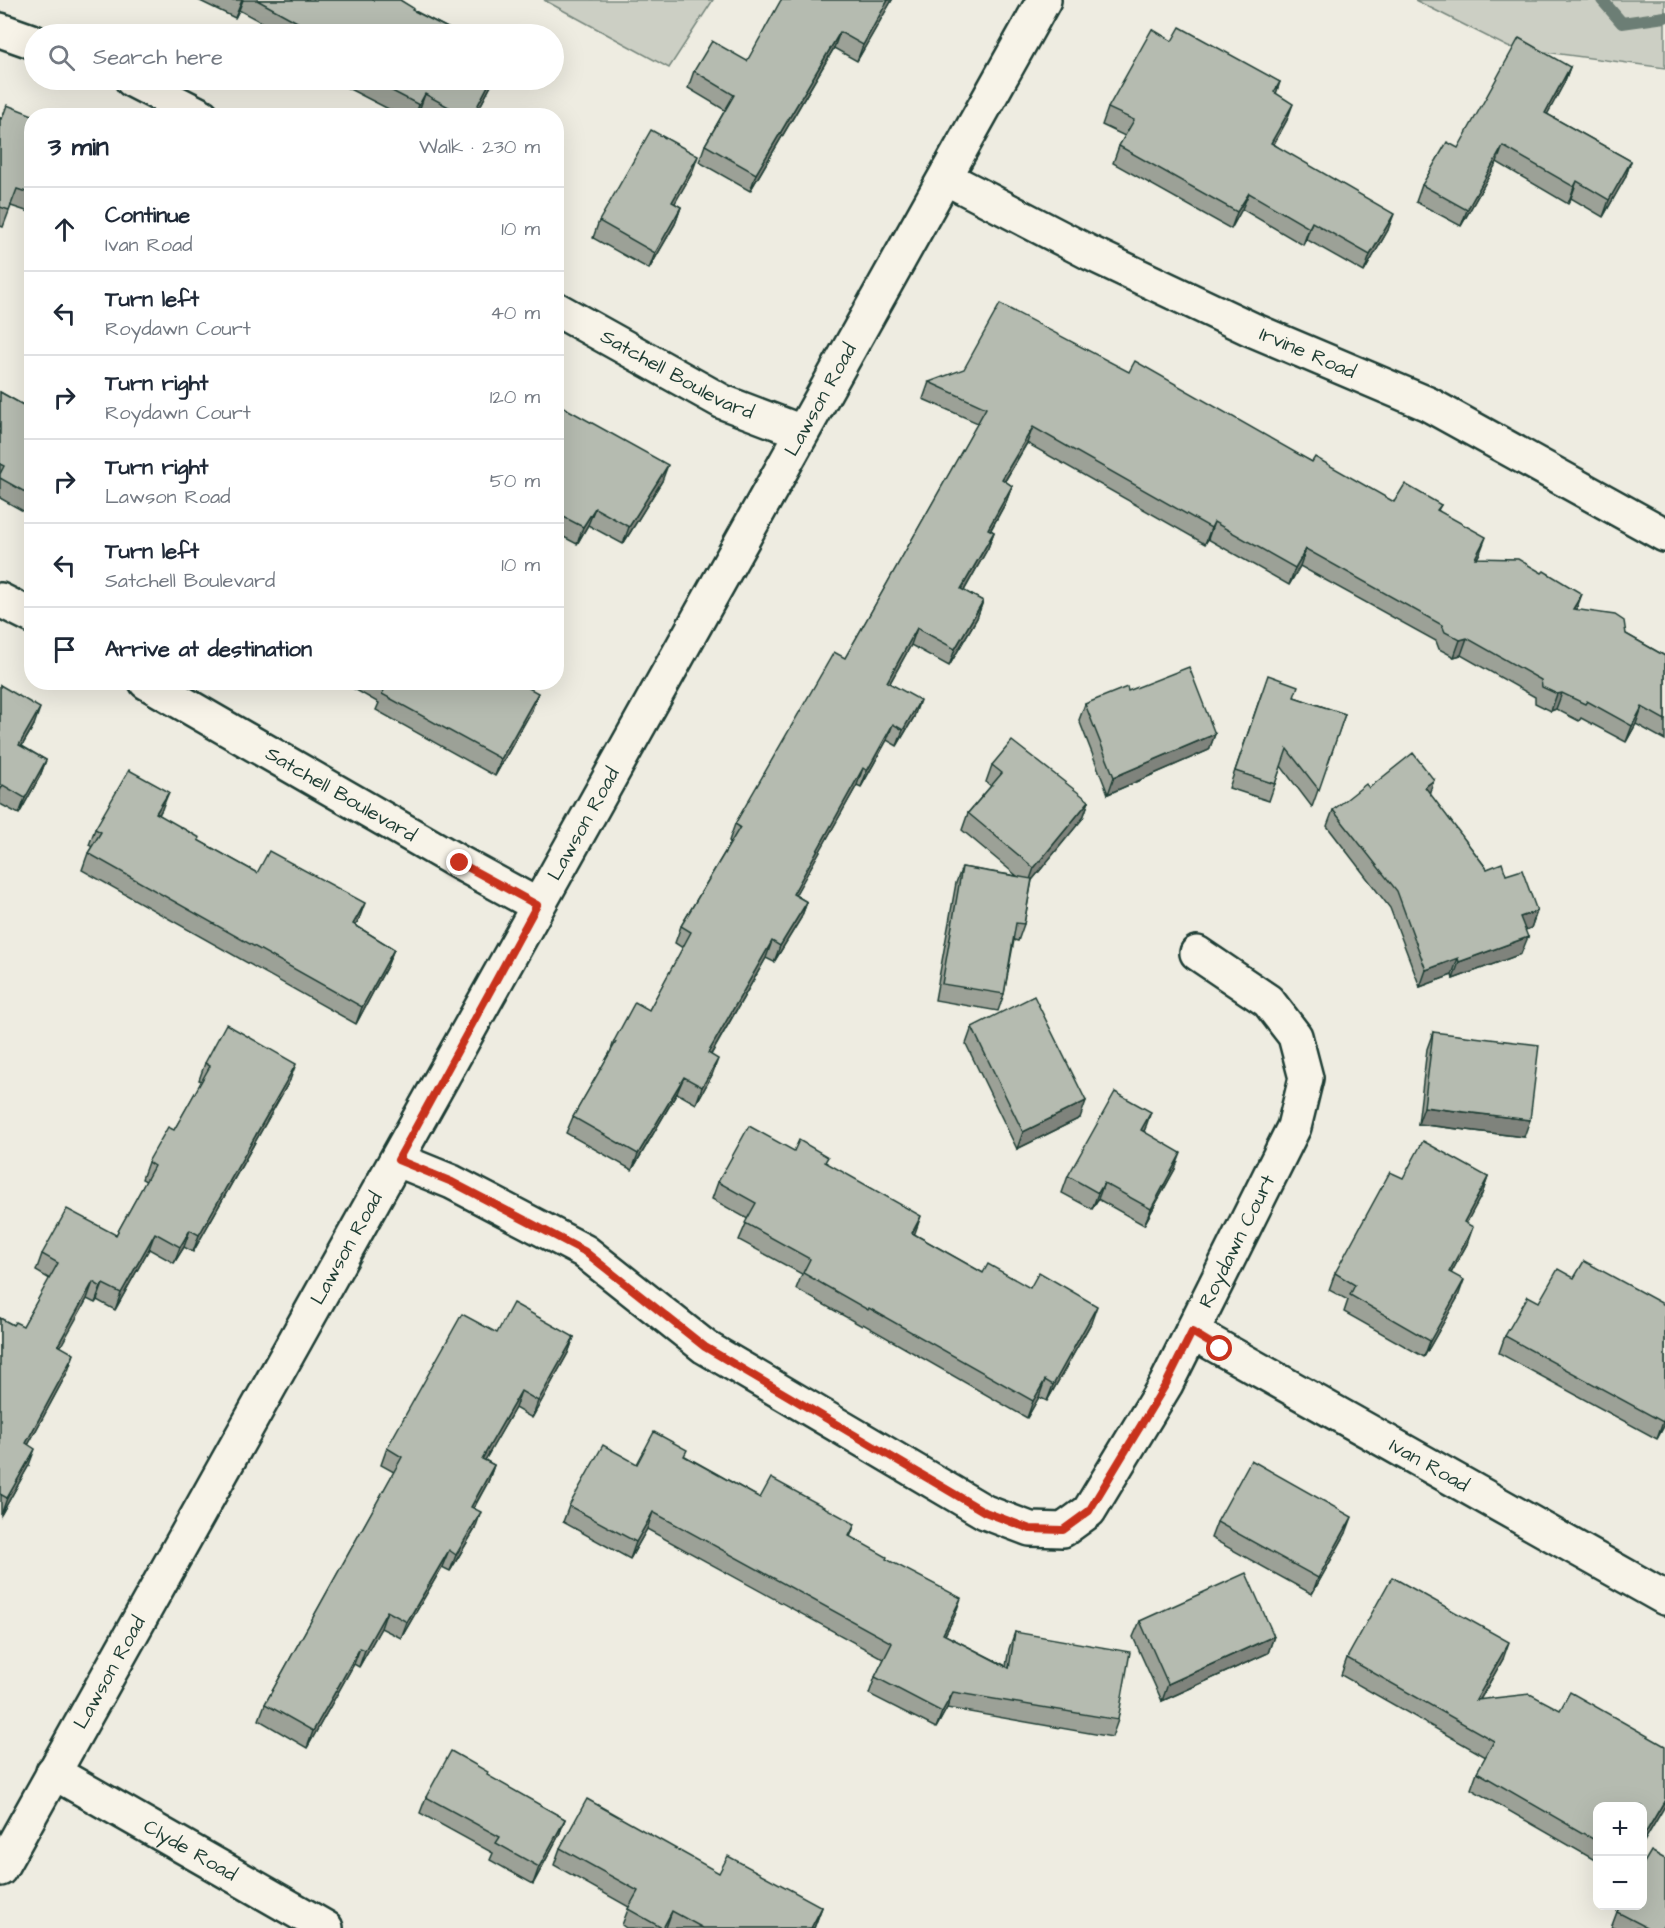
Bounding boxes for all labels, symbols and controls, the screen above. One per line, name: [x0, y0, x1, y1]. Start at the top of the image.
search box: [24, 24, 564, 90]
icon: search: [45, 41, 78, 74]
text: Search here: [93, 42, 223, 73]
text: 3 min: [48, 129, 109, 165]
text: Walk · 230 m: [419, 133, 540, 161]
text: Continue: [105, 200, 190, 231]
icon: ahead: [48, 213, 81, 246]
text: 10 m: [501, 215, 540, 243]
text: Ivan Road: [105, 231, 193, 259]
text: Turn left: [105, 284, 199, 315]
icon: left: [48, 297, 81, 330]
text: 40 m: [490, 299, 540, 327]
text: Roydawn Court: [105, 315, 251, 343]
street label: Irvine Road: [1255, 320, 1360, 386]
street label: Satchell Boulevard: [595, 322, 758, 426]
street label: Lawson Road: [778, 338, 864, 461]
text: Turn right: [105, 368, 208, 399]
icon: right: [48, 381, 81, 414]
text: 120 m: [490, 383, 540, 411]
text: Roydawn Court: [105, 399, 251, 427]
text: Turn right: [105, 452, 208, 483]
icon: right: [48, 465, 81, 498]
text: 50 m: [490, 467, 540, 495]
text: Lawson Road: [105, 483, 230, 511]
text: Turn left: [105, 536, 199, 567]
icon: left: [48, 549, 81, 582]
text: 10 m: [501, 551, 540, 579]
text: Satchell Boulevard: [105, 567, 275, 595]
icon: arrive: [48, 633, 81, 666]
text: Arrive at destination: [105, 634, 312, 665]
street label: Satchell Boulevard: [260, 740, 422, 849]
street label: Lawson Road: [541, 762, 627, 886]
route end: [446, 849, 472, 875]
street label: Roydawn Court: [1192, 1170, 1282, 1313]
street label: Lawson Road: [304, 1187, 390, 1310]
route start: [1206, 1335, 1232, 1361]
street label: Ivan Road: [1384, 1432, 1474, 1499]
street label: Lawson Road: [67, 1611, 153, 1734]
map controls: [1593, 1802, 1647, 1910]
button: +: [1593, 1802, 1647, 1856]
street label: Clyde Road: [138, 1813, 242, 1888]
button: −: [1593, 1856, 1647, 1910]

